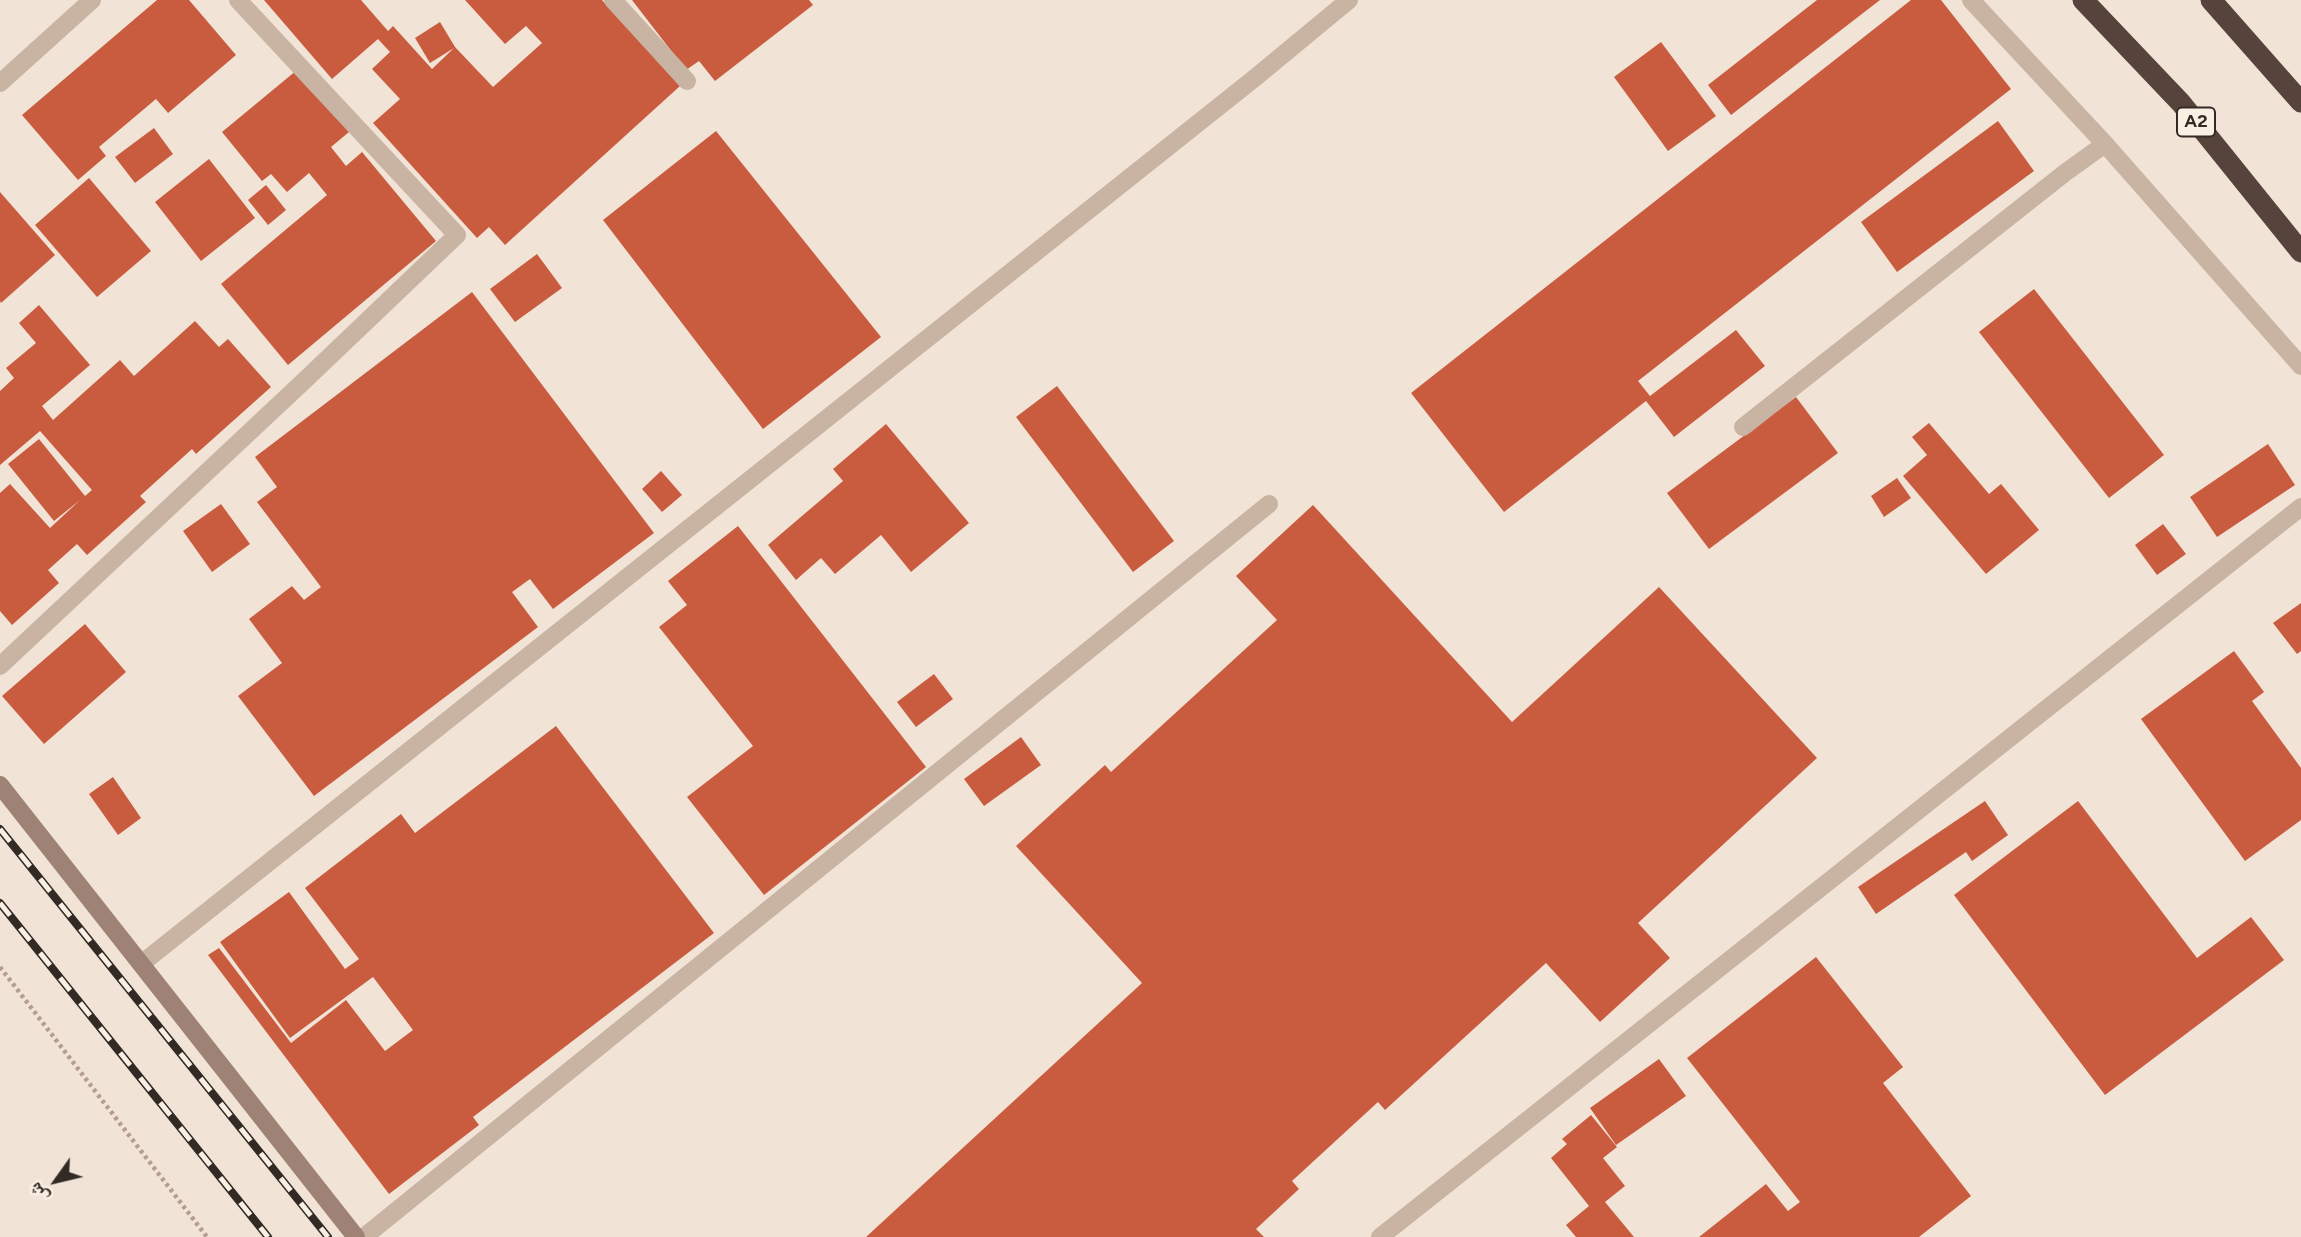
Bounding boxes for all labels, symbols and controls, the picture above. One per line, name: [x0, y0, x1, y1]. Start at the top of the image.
road number: A2: [2177, 107, 2215, 136]
north arrow: [21, 1146, 91, 1216]
text: ش: [23, 1178, 53, 1208]

